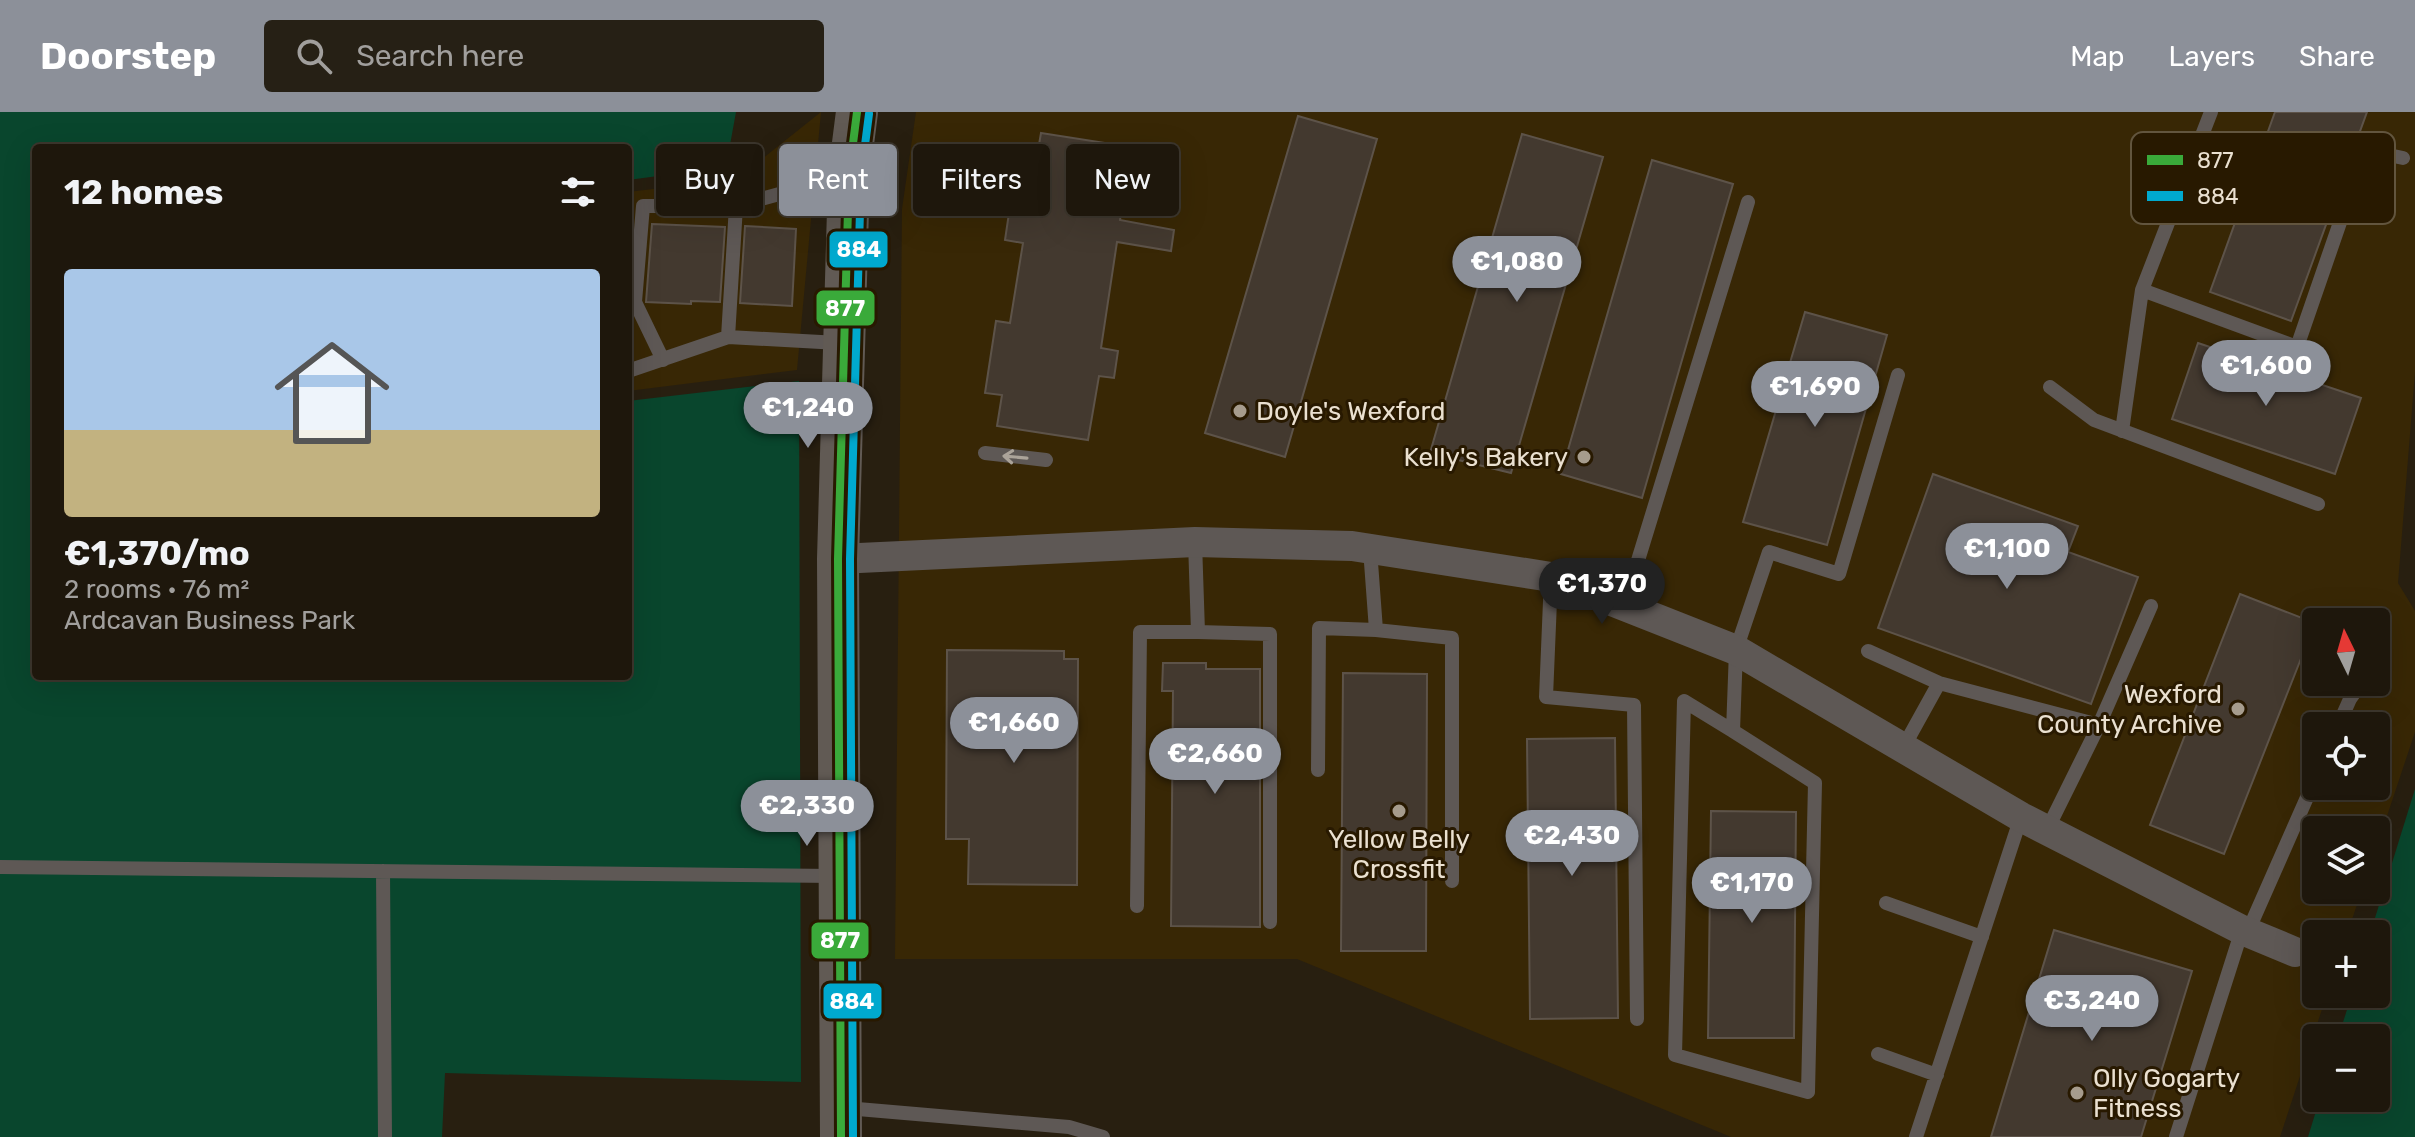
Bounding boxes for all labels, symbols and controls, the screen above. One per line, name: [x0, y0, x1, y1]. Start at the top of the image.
search box: [264, 20, 824, 92]
text: Doorstep: [40, 33, 216, 79]
icon: search: [292, 34, 336, 78]
text: Search here: [356, 38, 524, 74]
text: Map: [2070, 40, 2125, 73]
text: Layers: [2169, 40, 2255, 73]
text: Share: [2299, 40, 2375, 73]
legend: [2131, 132, 2395, 224]
chip: Buy: [656, 144, 763, 216]
chip: Rent: [779, 144, 897, 216]
chip: Filters: [913, 144, 1050, 216]
chip: New: [1066, 144, 1179, 216]
text: 877: [2197, 147, 2234, 174]
icon: filters: [556, 170, 600, 214]
text: 12 homes: [64, 172, 223, 213]
text: 884: [2197, 183, 2239, 210]
line badge: 884: [828, 230, 889, 269]
text: 884: [837, 236, 881, 263]
pin: €1,080: [1452, 236, 1582, 304]
text: €1,080: [1470, 246, 1564, 277]
line badge: 877: [815, 289, 876, 327]
text: 877: [825, 295, 865, 322]
icon: home: [260, 321, 404, 465]
pin: €1,600: [2201, 340, 2331, 408]
text: €1,600: [2220, 350, 2312, 381]
pin: €1,690: [1750, 361, 1880, 429]
text: €1,690: [1769, 371, 1861, 402]
pin: €1,240: [743, 382, 873, 450]
text: €1,240: [762, 392, 854, 423]
place label: Doyle's Wexford: [1256, 396, 1445, 427]
marker: Doyle's Wexford: [1231, 402, 1249, 420]
place label: Kelly's Bakery: [1404, 442, 1568, 473]
marker: Kelly's Bakery: [1575, 448, 1593, 466]
one-way arrow: [1002, 449, 1029, 464]
pin: €1,100: [1942, 523, 2072, 591]
text: €1,370/mo: [64, 533, 250, 574]
text: €1,100: [1963, 533, 2051, 564]
pin: €1,370: [1537, 558, 1667, 626]
text: €1,370: [1557, 568, 1647, 599]
text: 2 rooms · 76 m²: [64, 574, 249, 605]
text: Ardcavan Business Park: [64, 605, 355, 636]
north arrow: [2302, 608, 2390, 696]
map controls: [2302, 608, 2390, 1112]
place label: Wexford County Archive: [2037, 679, 2222, 740]
pin: €1,660: [949, 697, 1079, 765]
marker: Wexford County Archive: [2229, 700, 2247, 718]
text: €1,660: [968, 707, 1060, 738]
button: locate: [2302, 712, 2390, 800]
pin: €2,660: [1150, 728, 1280, 796]
text: €2,660: [1167, 738, 1263, 769]
pin: €2,330: [742, 780, 872, 848]
text: €2,330: [759, 790, 855, 821]
marker: Yellow Belly Crossfit: [1390, 802, 1408, 820]
pin: €2,430: [1507, 810, 1637, 878]
button: layers: [2302, 816, 2390, 904]
text: €2,430: [1524, 820, 1620, 851]
place label: Yellow Belly Crossfit: [1328, 824, 1470, 885]
pin: €1,170: [1687, 857, 1817, 925]
text: €1,170: [1710, 867, 1794, 898]
button: +: [2302, 920, 2390, 1008]
line badge: 877: [810, 921, 870, 960]
text: 877: [820, 927, 860, 954]
pin: €3,240: [2027, 975, 2157, 1043]
line badge: 884: [822, 982, 883, 1020]
text: €3,240: [2044, 985, 2141, 1016]
text: 884: [830, 988, 874, 1015]
button: −: [2302, 1024, 2390, 1112]
place label: Olly Gogarty Fitness: [2093, 1063, 2240, 1124]
marker: Olly Gogarty Fitness: [2068, 1084, 2086, 1102]

